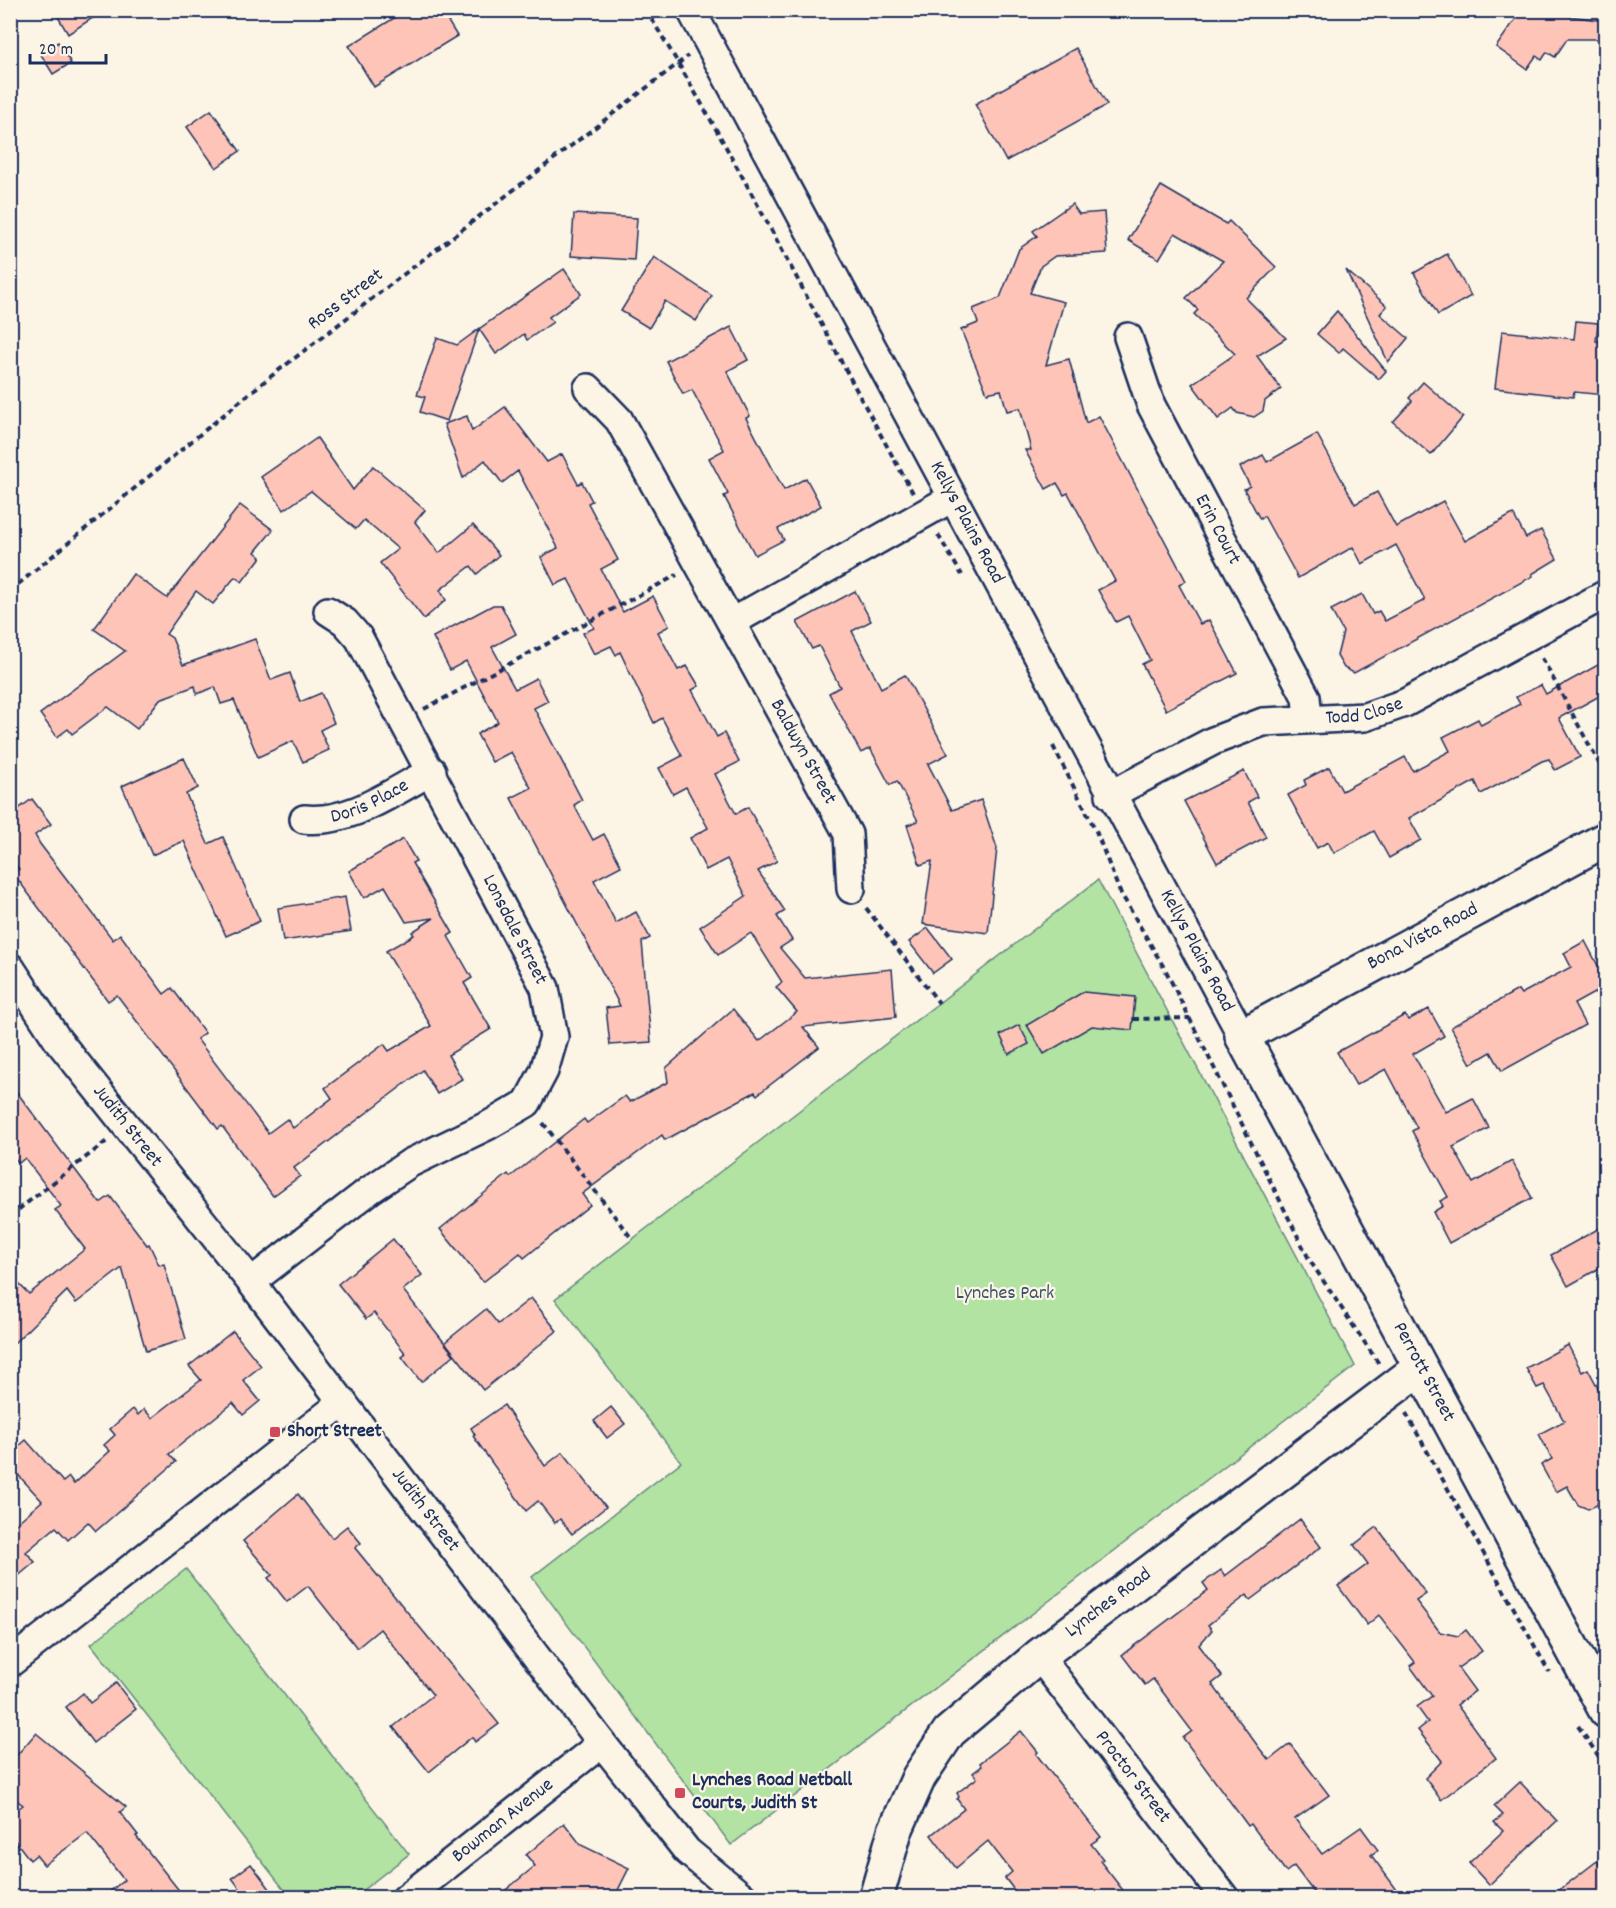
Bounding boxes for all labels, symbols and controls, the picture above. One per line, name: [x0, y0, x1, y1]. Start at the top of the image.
scale bar: [30, 27, 106, 65]
text: 20 m: [39, 38, 73, 63]
street label: Ross Street: [302, 262, 390, 338]
street label: Kellys Plains Road: [922, 456, 1011, 589]
street label: Erin Court: [1187, 489, 1247, 570]
street label: Todd Close: [1325, 691, 1407, 733]
street label: Baldwyn Street: [762, 694, 843, 810]
street label: Doris Place: [328, 773, 414, 832]
street label: Lonsdale Street: [474, 870, 554, 990]
street label: Kellys Plains Road: [1152, 885, 1241, 1017]
street label: Bona Vista Road: [1363, 896, 1483, 978]
street label: Judith Street: [85, 1079, 169, 1174]
park label: Lynches Park: [956, 1280, 1054, 1308]
street label: Perrott Street: [1385, 1317, 1462, 1427]
place label: Short Street: [287, 1418, 382, 1446]
marker: Short Street: [268, 1425, 282, 1439]
street label: Judith Street: [384, 1463, 466, 1558]
street label: Lynches Road: [1060, 1561, 1158, 1645]
street label: Proctor Street: [1087, 1725, 1177, 1830]
place label: Lynches Road Netball Courts, Judith St: [692, 1767, 852, 1818]
street label: Bowman Avenue: [446, 1772, 560, 1870]
marker: Lynches Road Netball Courts, Judith St: [673, 1786, 687, 1800]

